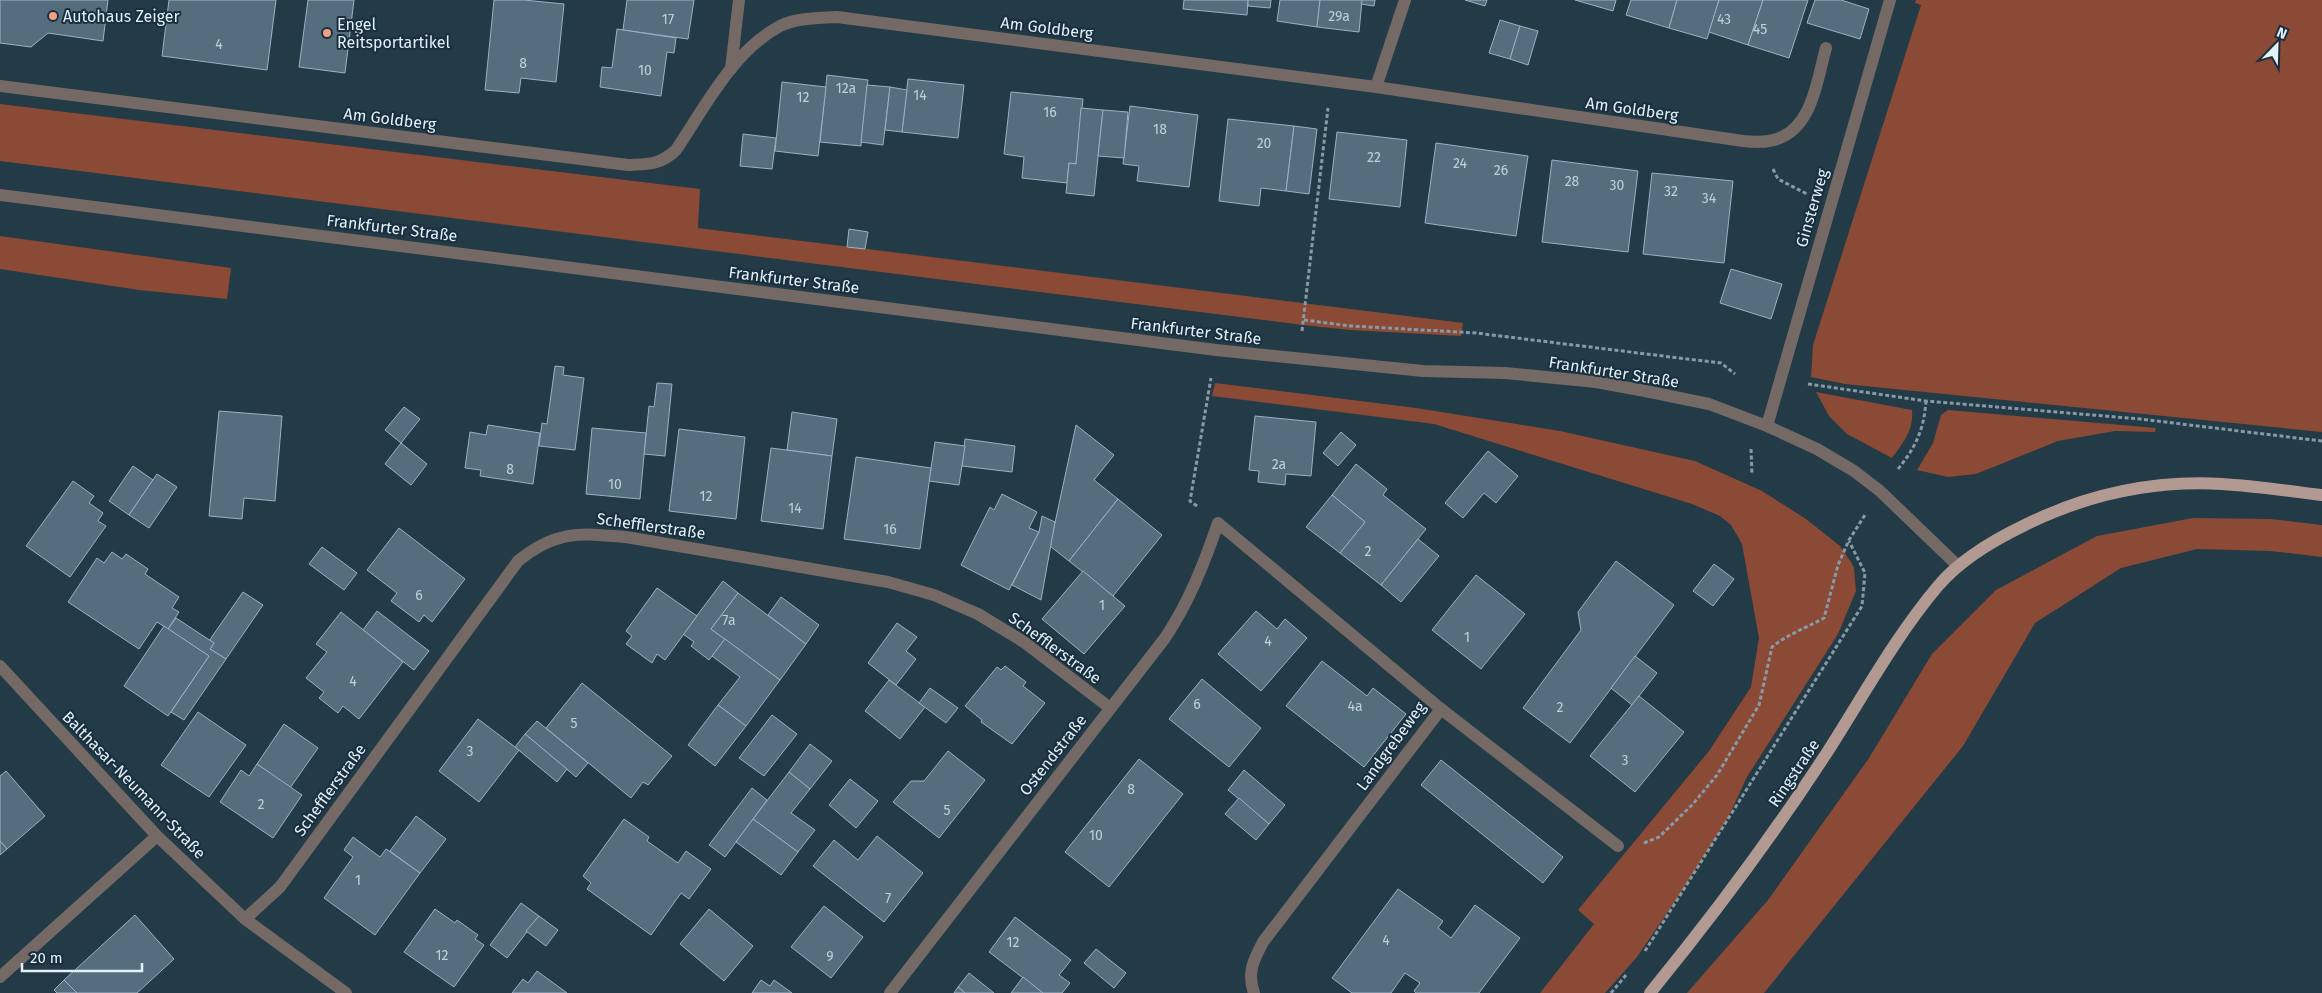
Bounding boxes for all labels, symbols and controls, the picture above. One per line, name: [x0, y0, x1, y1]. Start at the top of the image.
place label: Autohaus Zeiger: [63, 7, 180, 26]
house number: 29a: [1328, 8, 1350, 25]
marker: Autohaus Zeiger: [47, 10, 59, 22]
house number: 17: [662, 11, 674, 28]
house number: 43: [1717, 11, 1731, 28]
street label: Am Goldberg: [1000, 13, 1095, 43]
place label: Engel Reitsportartikel: [337, 15, 451, 52]
north arrow: [2252, 20, 2302, 70]
house number: 45: [1753, 21, 1767, 38]
text: N: [2274, 24, 2289, 43]
marker: Engel Reitsportartikel: [321, 27, 333, 39]
house number: 4: [215, 36, 223, 53]
house number: 8: [519, 55, 527, 72]
house number: 10: [638, 62, 652, 79]
house number: 12a: [836, 80, 856, 97]
house number: 14: [913, 87, 927, 104]
house number: 12: [797, 89, 810, 106]
street label: Am Goldberg: [1585, 93, 1680, 125]
street label: Am Goldberg: [343, 104, 438, 134]
house number: 16: [1043, 104, 1057, 121]
house number: 18: [1153, 121, 1167, 138]
house number: 20: [1257, 135, 1272, 152]
house number: 22: [1367, 149, 1381, 166]
house number: 24: [1453, 155, 1468, 172]
house number: 26: [1494, 162, 1508, 179]
street label: Ginsterweg: [1792, 166, 1832, 249]
house number: 28: [1565, 173, 1580, 190]
house number: 30: [1610, 177, 1625, 194]
house number: 32: [1664, 183, 1678, 200]
house number: 34: [1702, 190, 1717, 207]
street label: Frankfurter Straße: [325, 211, 459, 245]
street label: Frankfurter Straße: [727, 263, 861, 297]
street label: Frankfurter Straße: [1129, 314, 1263, 348]
street label: Frankfurter Straße: [1547, 352, 1681, 392]
house number: 2a: [1272, 456, 1286, 473]
house number: 8: [506, 461, 514, 478]
house number: 10: [608, 476, 622, 493]
house number: 12: [700, 488, 713, 505]
house number: 14: [788, 500, 802, 517]
street label: Schefflerstraße: [595, 509, 707, 543]
house number: 16: [883, 521, 897, 538]
house number: 2: [1365, 543, 1372, 560]
house number: 6: [415, 587, 423, 604]
house number: 1: [1099, 597, 1105, 614]
street label: Schefflerstraße: [1005, 608, 1105, 688]
house number: 7a: [722, 612, 736, 629]
house number: 1: [1464, 629, 1470, 646]
house number: 4: [1264, 633, 1272, 650]
house number: 4: [349, 673, 357, 690]
house number: 6: [1193, 696, 1201, 713]
street label: Landgrebeweg: [1352, 697, 1430, 794]
house number: 4a: [1347, 698, 1363, 715]
house number: 2: [1557, 699, 1564, 716]
street label: Balthasar-Neumann-Straße: [58, 707, 210, 863]
street label: Ostendstraße: [1015, 711, 1091, 799]
house number: 5: [570, 715, 578, 732]
street label: Ringstraße: [1764, 736, 1824, 810]
street label: Schefflerstraße: [290, 740, 370, 840]
house number: 3: [467, 743, 474, 760]
house number: 3: [1622, 752, 1629, 769]
house number: 8: [1127, 781, 1135, 798]
house number: 2: [258, 796, 265, 813]
house number: 5: [943, 802, 951, 819]
house number: 10: [1089, 827, 1103, 844]
house number: 1: [355, 872, 361, 889]
house number: 7: [885, 890, 891, 907]
house number: 4: [1382, 932, 1390, 949]
house number: 12: [1007, 934, 1020, 951]
scale bar: [22, 940, 142, 972]
house number: 12: [436, 947, 449, 964]
house number: 9: [826, 948, 834, 965]
text: 20 m: [30, 949, 63, 967]

